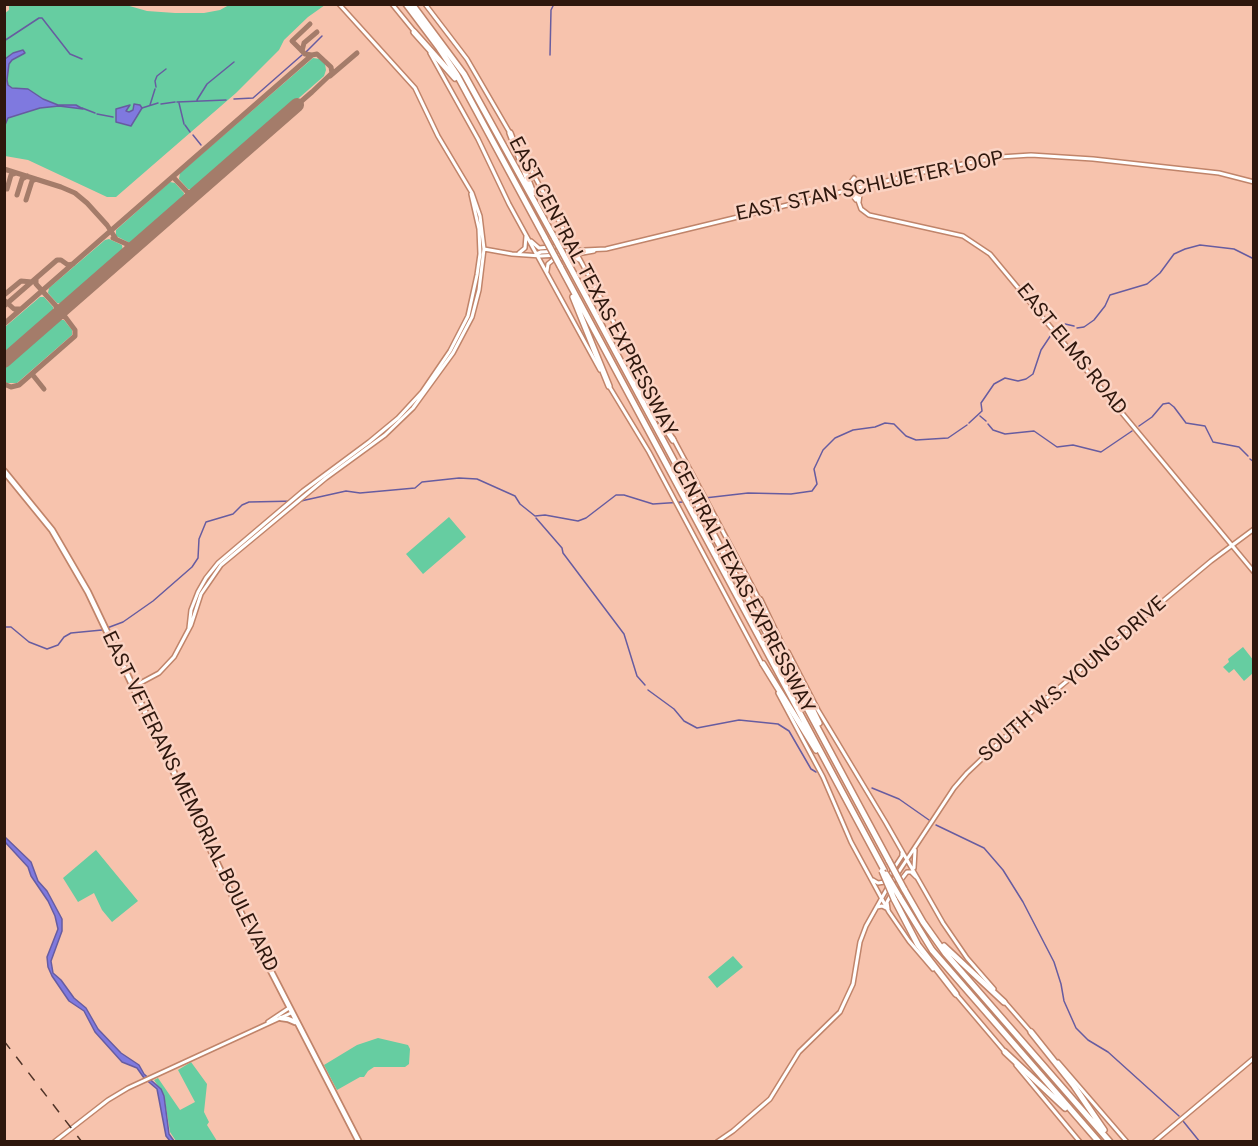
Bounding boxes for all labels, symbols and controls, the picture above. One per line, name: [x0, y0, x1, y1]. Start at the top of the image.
street label: EAST CENTRAL TEXAS EXPRESSWAY: [503, 133, 681, 441]
street label: EAST STAN SCHLUETER LOOP: [734, 147, 1006, 227]
street label: EAST ELMS ROAD: [1011, 280, 1131, 420]
street label: CENTRAL TEXAS EXPRESSWAY: [665, 457, 819, 717]
street label: SOUTH W.S. YOUNG DRIVE: [975, 592, 1171, 768]
street label: EAST VETERANS MEMORIAL BOULEVARD: [96, 628, 282, 976]

